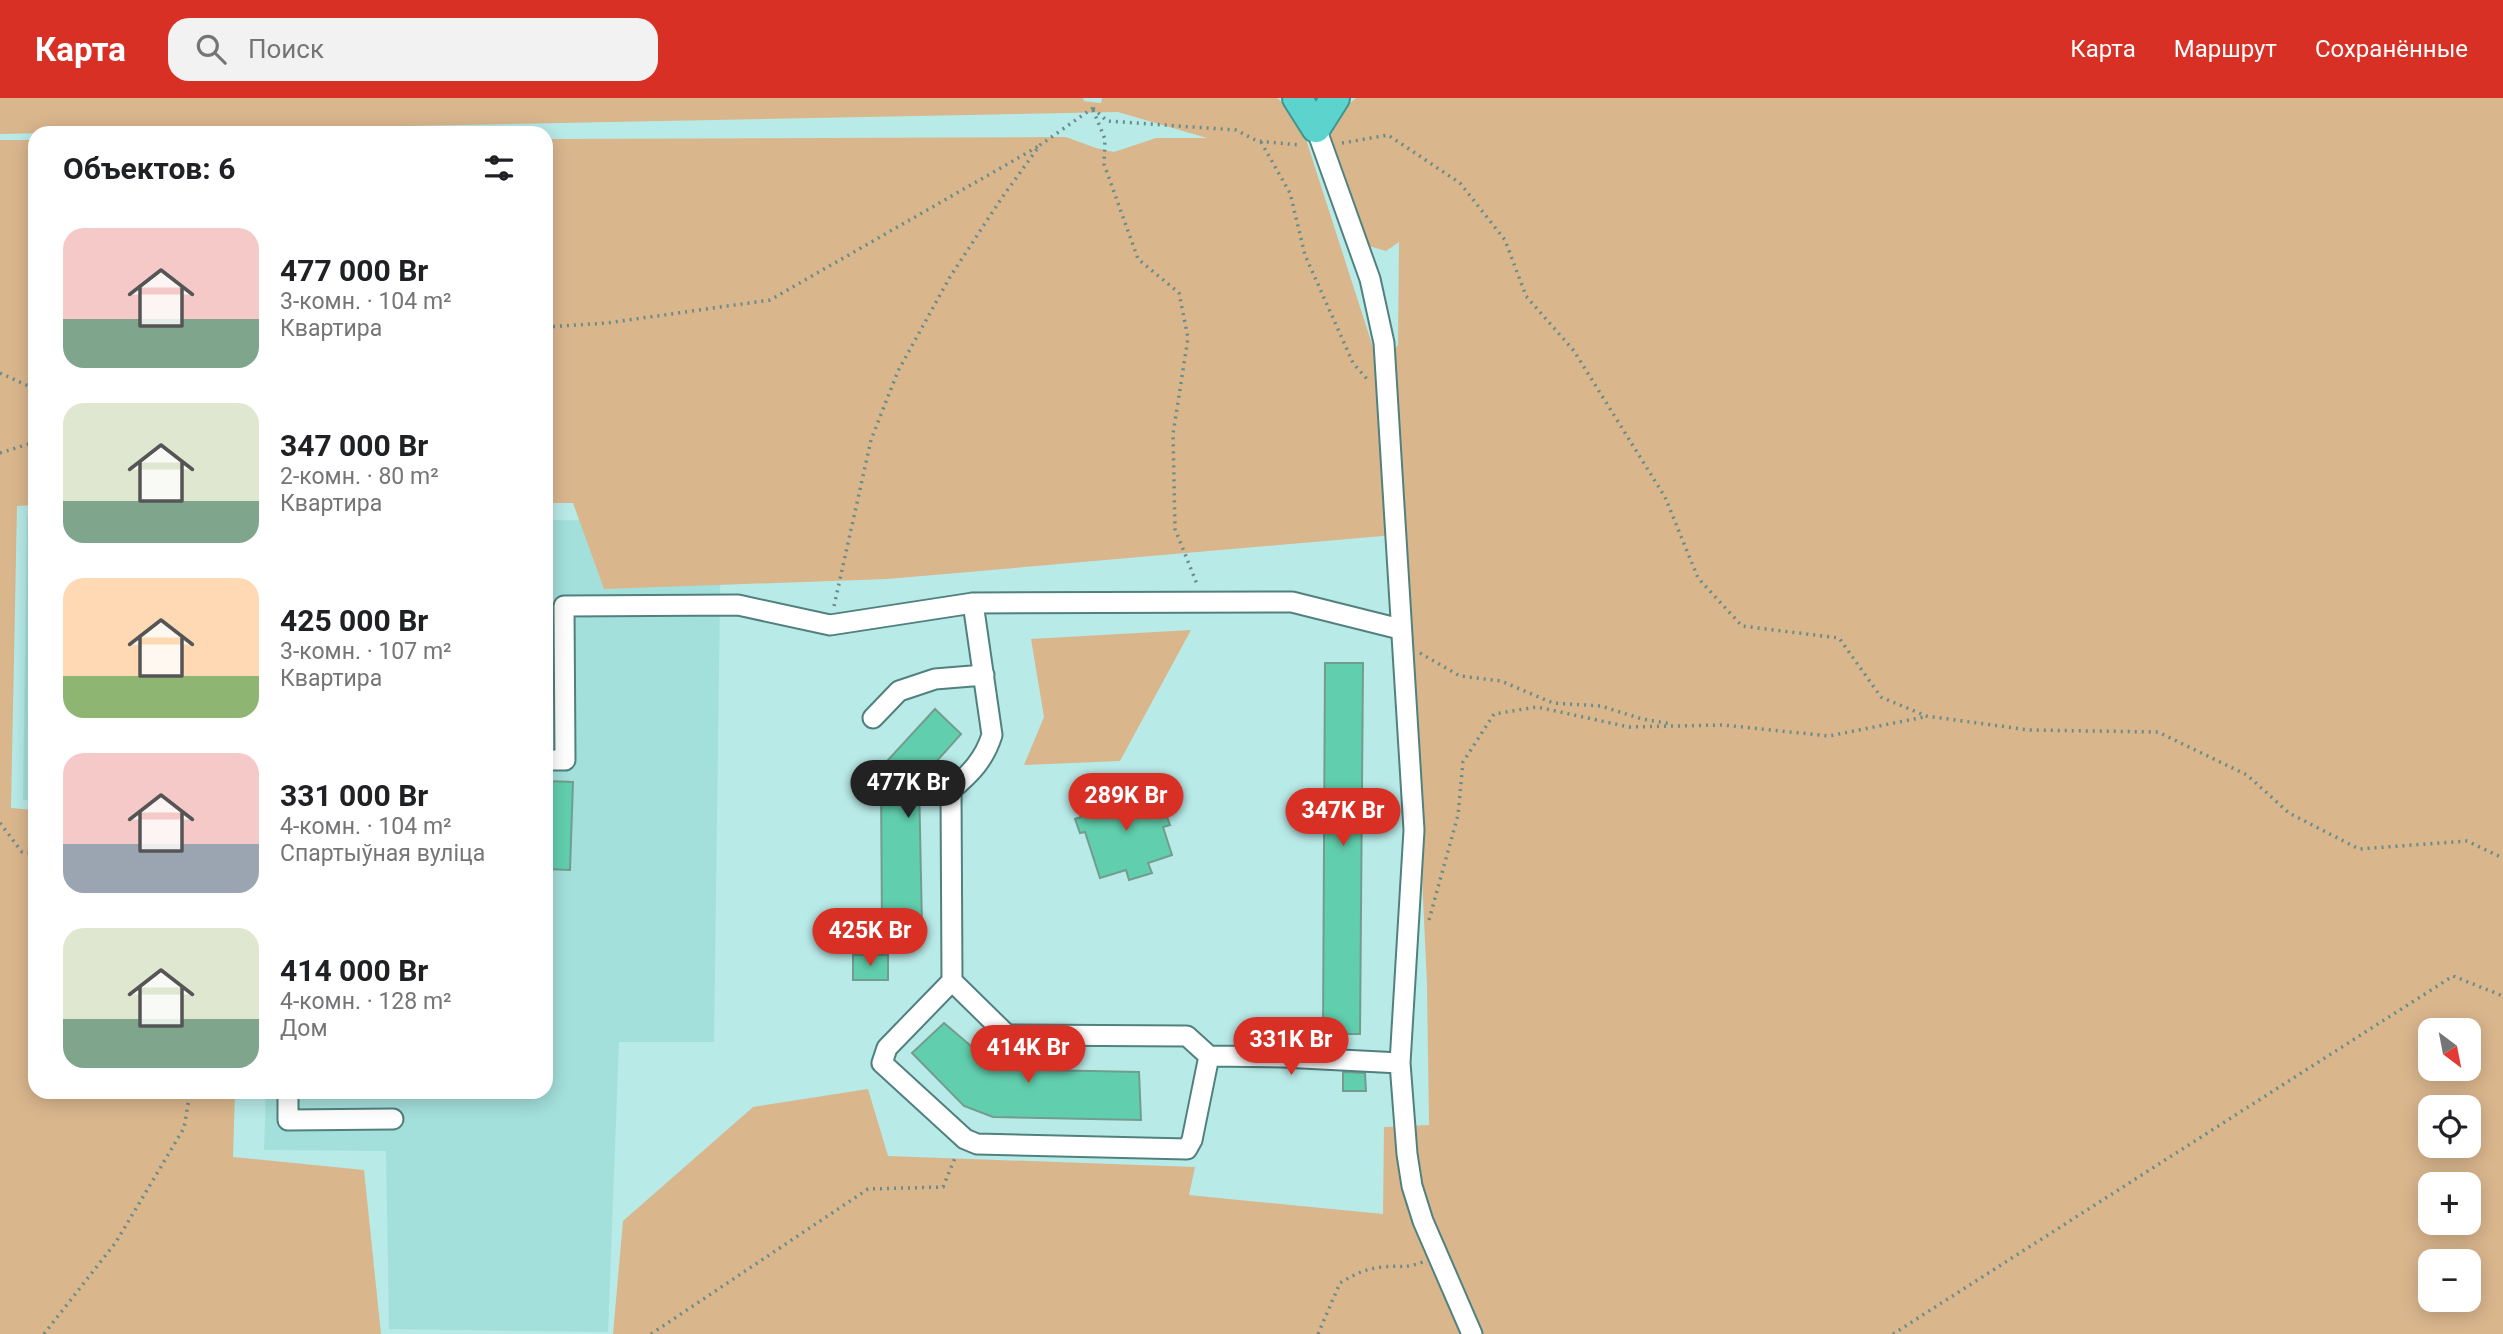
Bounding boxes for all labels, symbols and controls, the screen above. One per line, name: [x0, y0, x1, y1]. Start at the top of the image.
search box: [168, 18, 658, 81]
text: Карта: [35, 30, 126, 69]
icon: search: [192, 30, 230, 68]
text: Поиск: [248, 34, 324, 64]
text: Карта: [2070, 35, 2136, 63]
text: Маршрут: [2174, 35, 2277, 63]
text: Сохранённые: [2315, 35, 2468, 63]
icon: filters: [480, 149, 518, 187]
text: Объектов: 6: [63, 151, 235, 186]
text: 477 000 Br: [280, 253, 428, 288]
icon: home: [119, 256, 203, 340]
text: 3-комн. · 104 m²: [280, 288, 452, 315]
text: Квартира: [280, 315, 382, 342]
text: 347 000 Br: [280, 428, 428, 463]
icon: home: [119, 431, 203, 515]
text: 2-комн. · 80 m²: [280, 463, 439, 490]
text: Квартира: [280, 490, 382, 517]
text: 425 000 Br: [280, 603, 428, 638]
icon: home: [119, 606, 203, 690]
text: 3-комн. · 107 m²: [280, 638, 452, 665]
text: Квартира: [280, 665, 382, 692]
pin: 477K Br: [843, 760, 973, 820]
text: 477K Br: [866, 769, 950, 796]
pin: 289K Br: [1061, 774, 1191, 833]
text: 331 000 Br: [280, 778, 428, 813]
icon: home: [119, 781, 203, 865]
text: 289K Br: [1084, 782, 1168, 809]
pin: 347K Br: [1278, 788, 1408, 848]
text: 347K Br: [1301, 797, 1385, 824]
text: 4-комн. · 104 m²: [280, 813, 452, 840]
text: Спартыўная вуліца: [280, 840, 485, 867]
pin: 425K Br: [805, 908, 935, 968]
text: 425K Br: [828, 917, 912, 944]
text: 414 000 Br: [280, 953, 428, 988]
icon: home: [119, 956, 203, 1040]
text: 4-комн. · 128 m²: [280, 988, 452, 1015]
text: Дом: [280, 1015, 327, 1042]
pin: 331K Br: [1226, 1018, 1356, 1077]
north arrow: [2418, 1018, 2482, 1082]
map controls: [2418, 1018, 2481, 1312]
pin: 414K Br: [963, 1026, 1093, 1085]
text: 331K Br: [1249, 1026, 1333, 1053]
text: 414K Br: [986, 1034, 1070, 1061]
button: locate: [2418, 1095, 2481, 1158]
button: +: [2418, 1172, 2481, 1235]
button: −: [2418, 1249, 2481, 1312]

